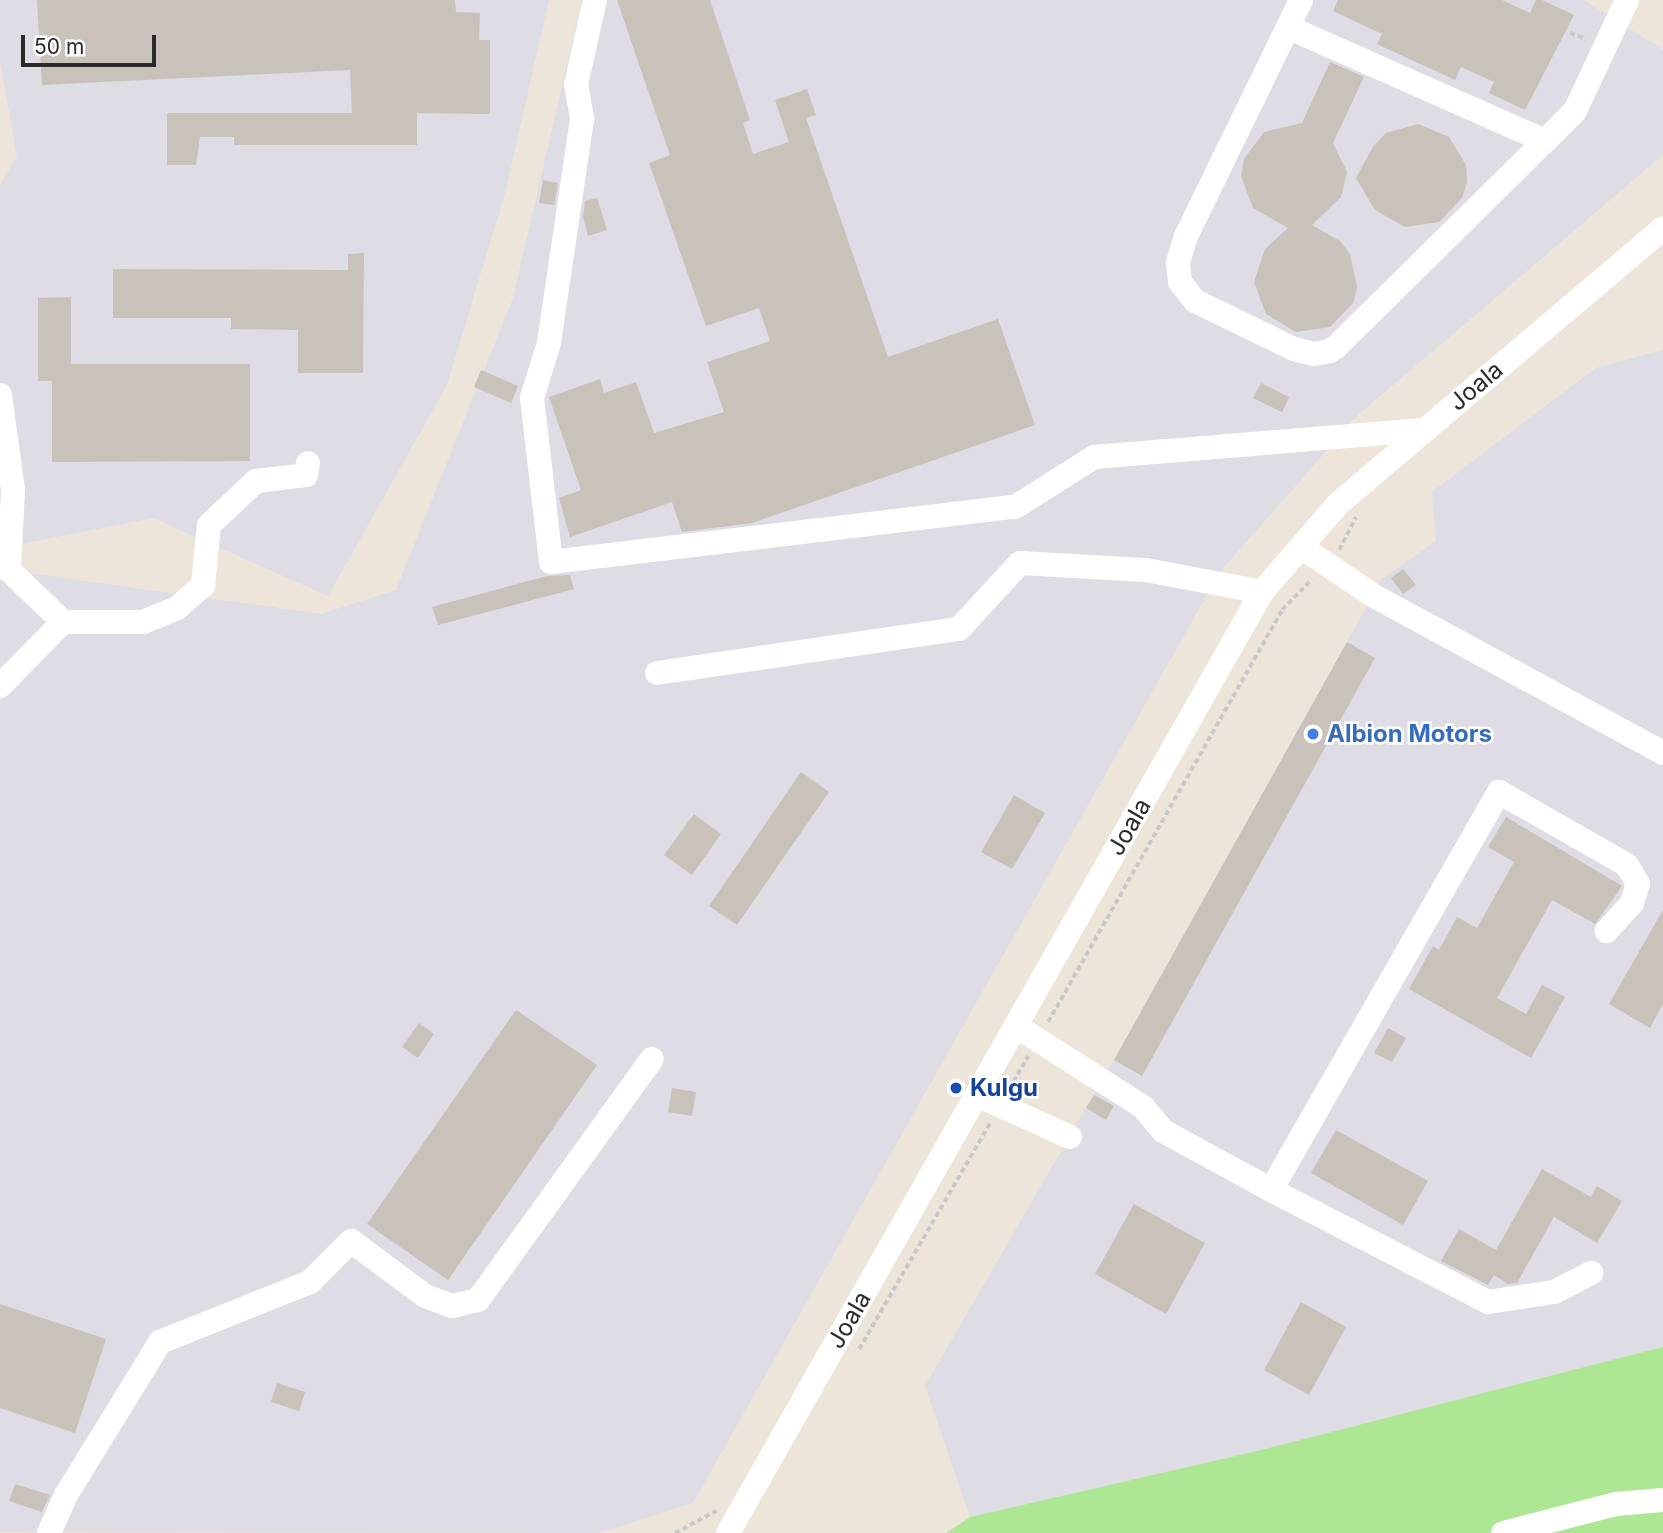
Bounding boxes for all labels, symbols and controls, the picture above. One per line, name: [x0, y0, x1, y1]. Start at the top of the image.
scale bar: [24, 21, 159, 65]
text: 50 m: [34, 34, 84, 59]
street label: Joala: [1443, 355, 1509, 417]
place label: Albion Motors: [1327, 720, 1492, 748]
marker: Albion Motors: [1305, 726, 1321, 742]
street label: Joala: [1101, 793, 1157, 861]
place label: Kulgu: [970, 1074, 1038, 1102]
marker: Kulgu: [948, 1080, 964, 1096]
street label: Joala: [821, 1286, 877, 1354]

